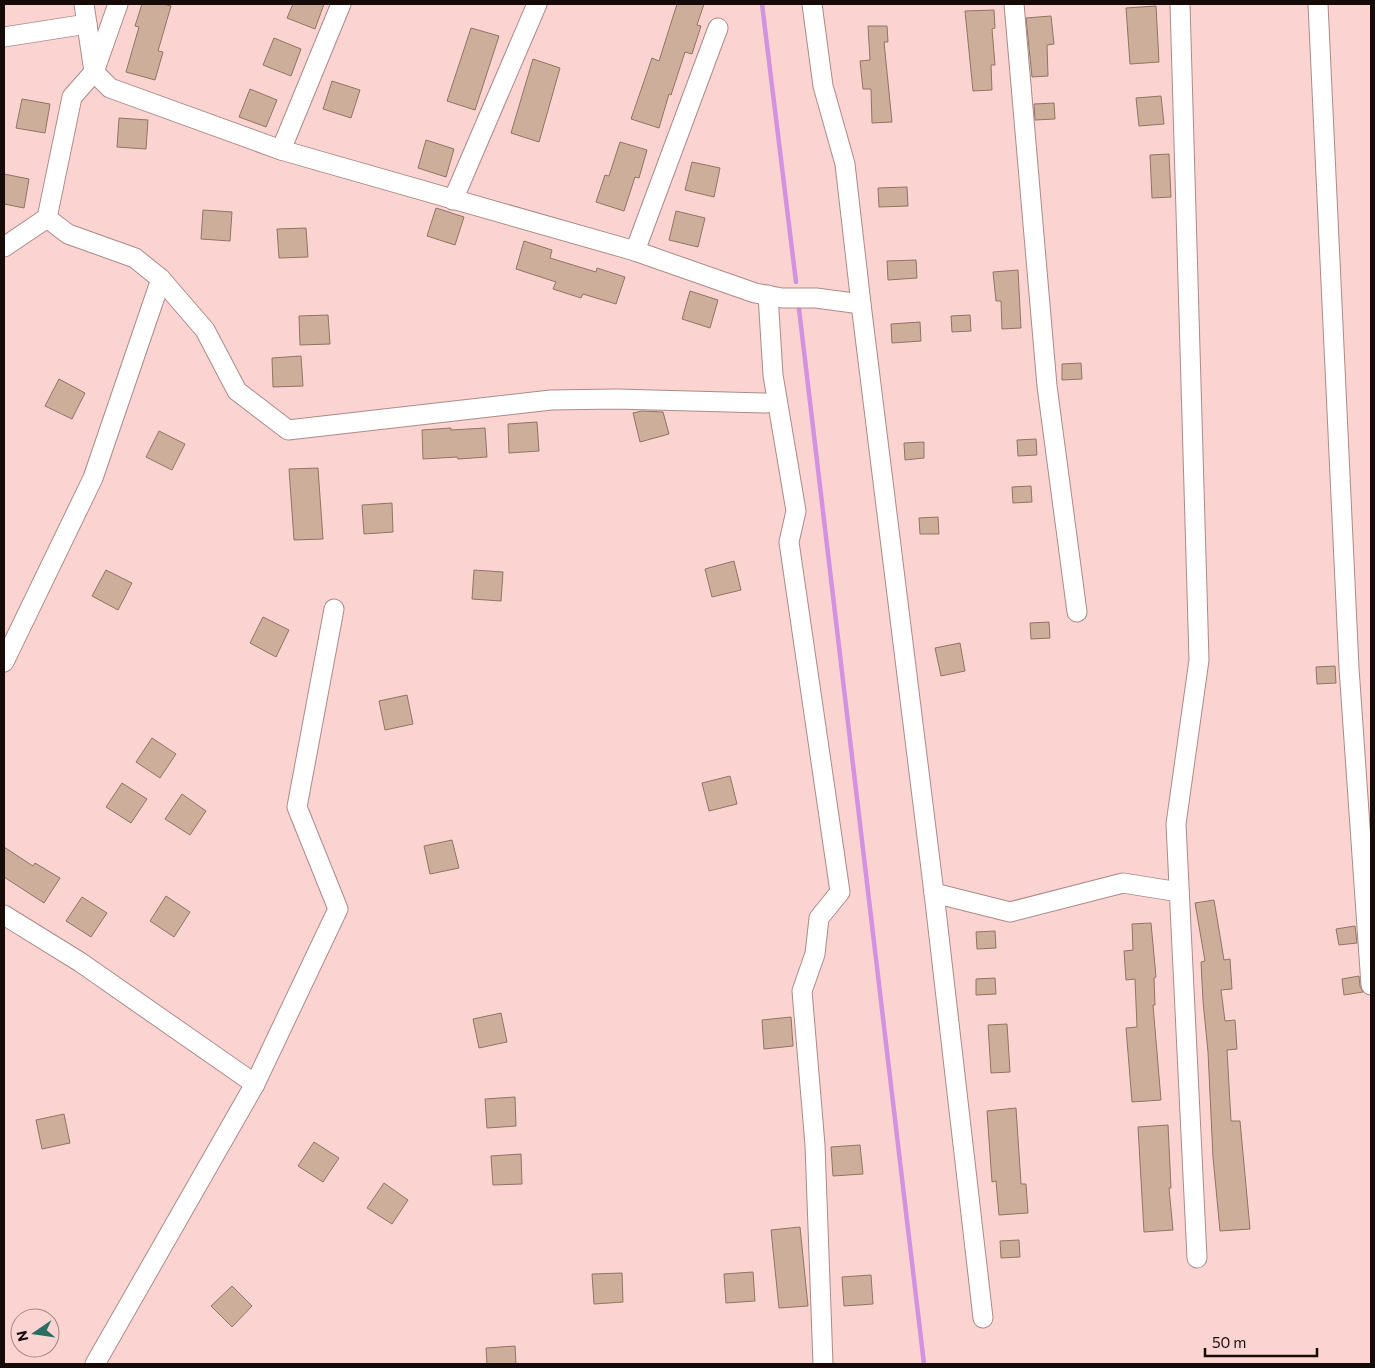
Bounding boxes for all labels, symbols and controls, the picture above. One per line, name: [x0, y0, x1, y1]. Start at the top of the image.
north arrow: [10, 1308, 60, 1358]
scale bar: [1205, 1326, 1318, 1358]
text: N: [12, 1329, 31, 1343]
text: 50 m: [1212, 1333, 1246, 1351]

